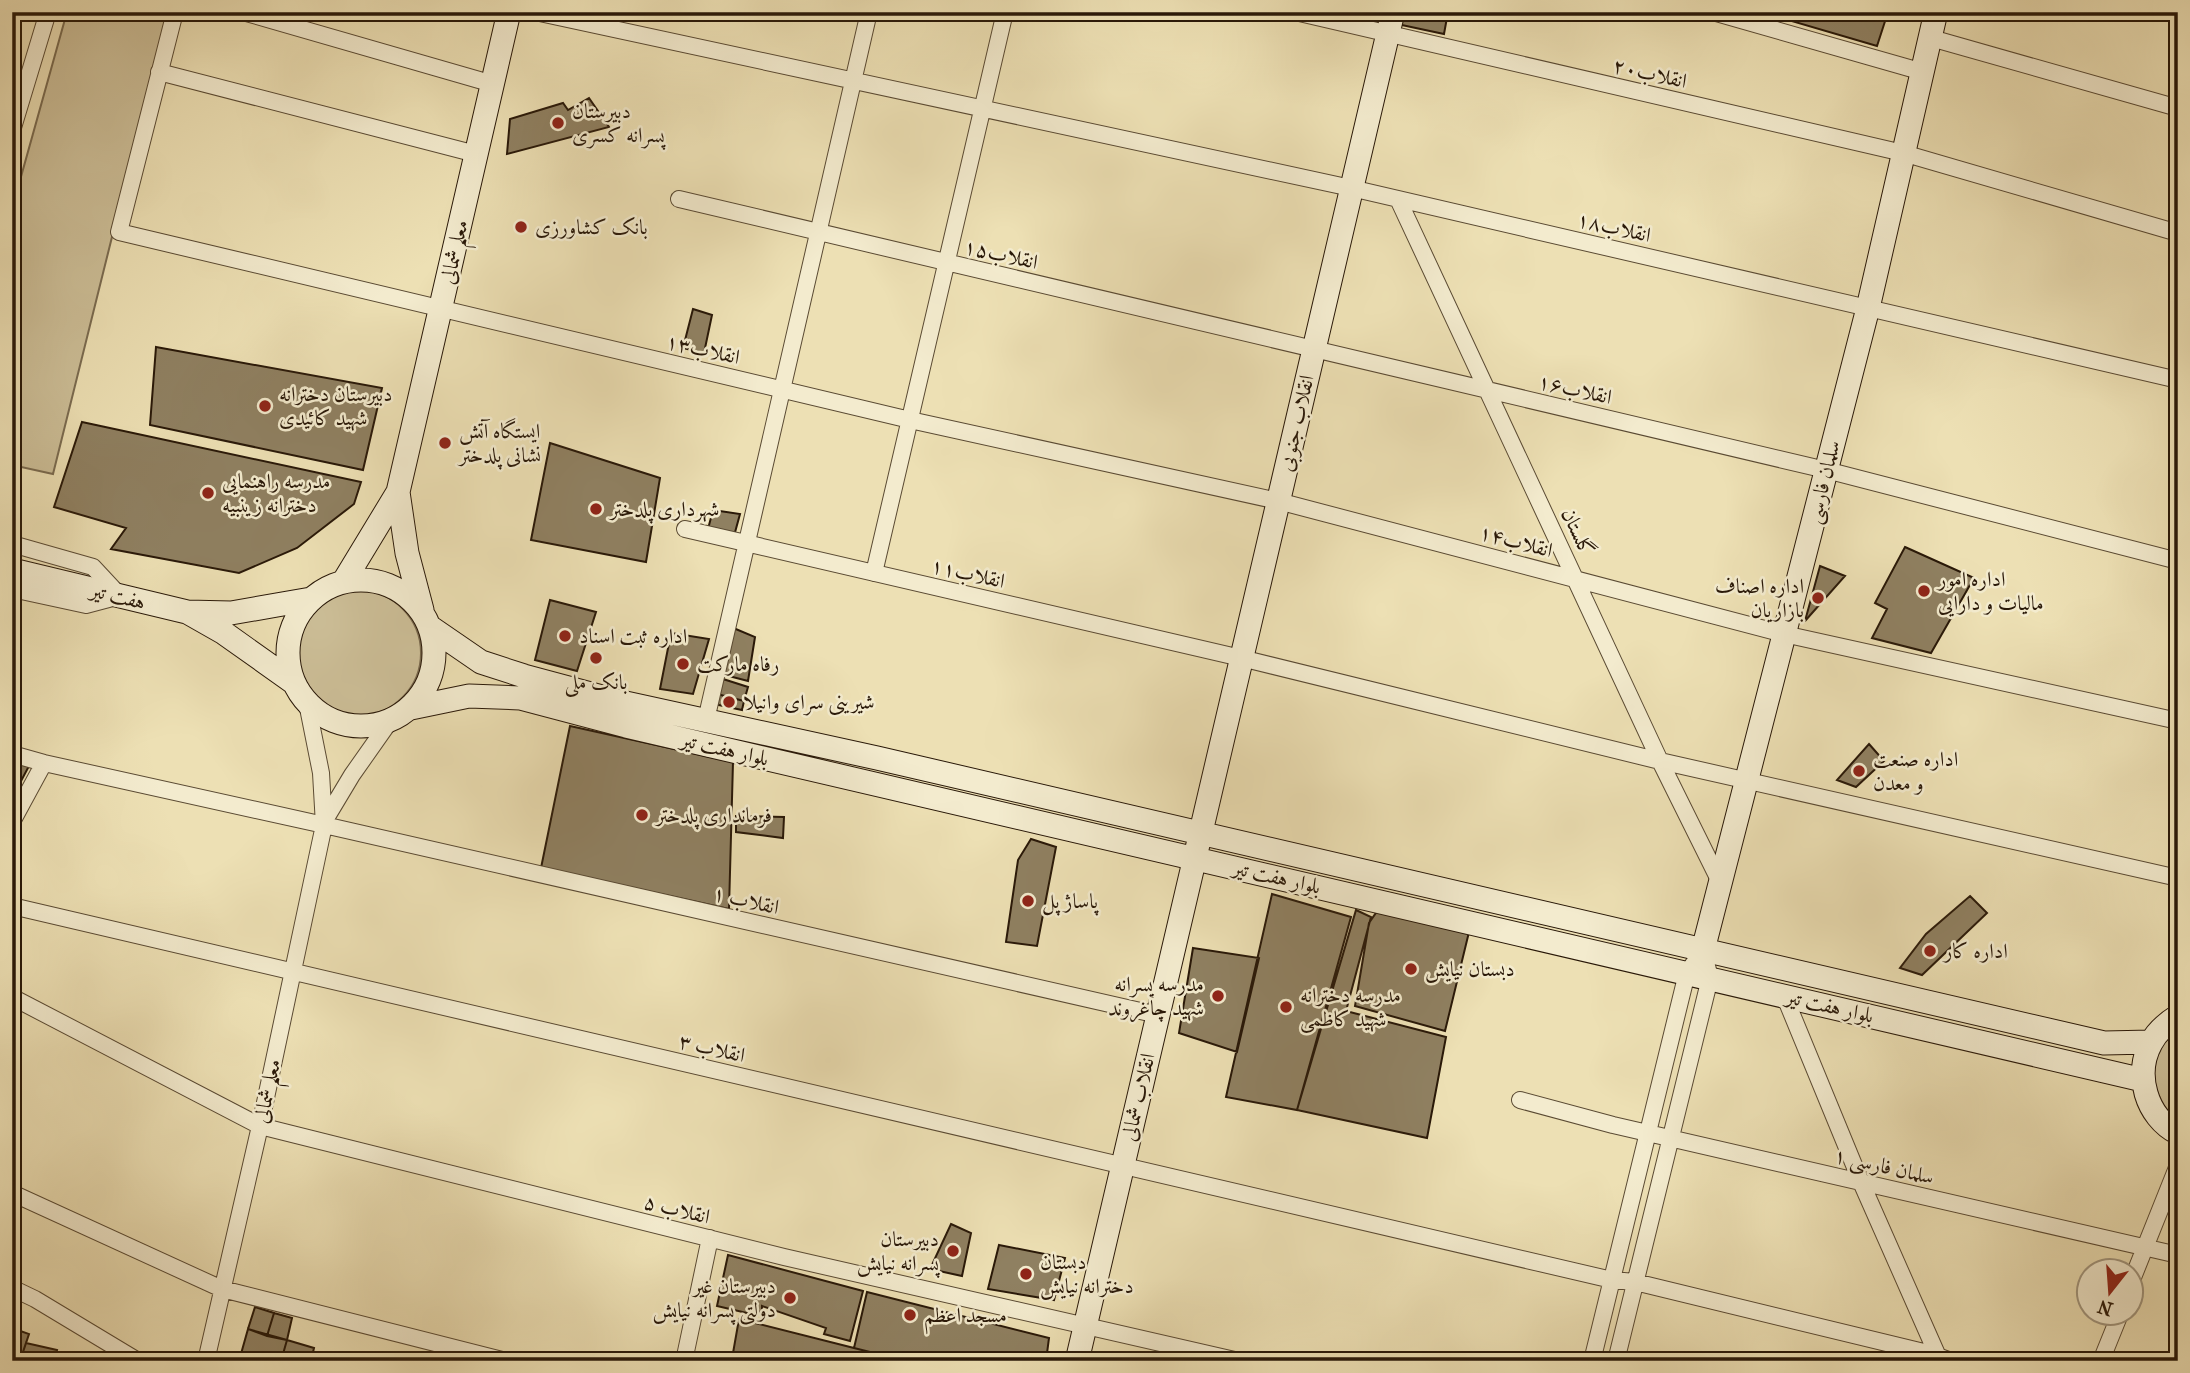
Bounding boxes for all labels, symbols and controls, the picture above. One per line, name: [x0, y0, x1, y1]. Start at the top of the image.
street label: انقلاب۲۰: [1611, 53, 1689, 94]
place label: دبیرستان پسرانه کسری: [572, 99, 666, 150]
marker: دبیرستان پسرانه کسری: [550, 115, 566, 131]
street label: انقلاب۱۸: [1575, 207, 1653, 248]
place label: بانک کشاورزی: [535, 215, 648, 240]
street label: معلم شمالی: [435, 218, 482, 288]
marker: بانک کشاورزی: [513, 219, 529, 235]
street label: انقلاب۱۵: [962, 234, 1040, 275]
street label: انقلاب۱۳: [664, 329, 742, 370]
street label: انقلاب۱۶: [1536, 369, 1614, 410]
street label: انقلاب جنوبی: [1273, 372, 1322, 474]
place label: دبیرستان دخترانه شهید کائیدی: [279, 382, 393, 432]
marker: دبیرستان دخترانه شهید کائیدی: [257, 398, 273, 414]
place label: ایستگاه آتش نشانی پلدختر: [457, 418, 541, 470]
marker: ایستگاه آتش نشانی پلدختر: [437, 435, 453, 451]
street label: سلمان فارسی: [1801, 438, 1848, 527]
place label: مدرسه راهنمایی دخترانه زینبیه: [222, 469, 330, 518]
marker: مدرسه راهنمایی دخترانه زینبیه: [200, 485, 216, 501]
place label: شهرداری پلدختر: [608, 497, 719, 524]
marker: شهرداری پلدختر: [588, 501, 604, 517]
street label: گلستان: [1557, 504, 1600, 560]
street label: انقلاب۱۴: [1476, 520, 1555, 563]
street label: انقلاب۱۱: [929, 553, 1007, 594]
place label: اداره امور مالیات و دارایی: [1936, 567, 2044, 617]
place label: اداره اصناف بازاریان: [1715, 574, 1804, 623]
street label: هفت تیر: [86, 577, 148, 614]
marker: اداره امور مالیات و دارایی: [1916, 583, 1932, 599]
marker: اداره اصناف بازاریان: [1810, 590, 1826, 606]
place label: اداره ثبت اسناد: [579, 624, 687, 649]
marker: اداره ثبت اسناد: [557, 628, 573, 644]
marker: بانک ملی: [588, 650, 604, 666]
place label: رفاه مارکت: [697, 652, 779, 676]
marker: رفاه مارکت: [675, 656, 691, 672]
place label: بانک ملی: [564, 670, 628, 698]
place label: شیرینی سرای وانیلا: [743, 690, 875, 716]
marker: شیرینی سرای وانیلا: [721, 694, 737, 710]
street label: بلوار هفت تیر: [677, 727, 771, 772]
place label: اداره صنعت و معدن: [1873, 747, 1958, 795]
marker: اداره صنعت و معدن: [1851, 763, 1867, 779]
place label: فرمانداری پلدختر: [654, 803, 772, 830]
marker: فرمانداری پلدختر: [634, 807, 650, 823]
street label: بلوار هفت تیر: [1229, 855, 1323, 900]
street label: انقلاب ۱: [710, 881, 781, 920]
place label: پاساژ پل: [1042, 889, 1099, 916]
marker: پاساژ پل: [1020, 893, 1036, 909]
place label: اداره کار: [1942, 939, 2008, 963]
marker: اداره کار: [1922, 943, 1938, 959]
place label: دبستان نیایش: [1425, 957, 1515, 983]
marker: دبستان نیایش: [1403, 961, 1419, 977]
place label: مدرسه پسرانه شهید چاغروند: [1108, 972, 1204, 1023]
place label: مدرسه دخترانه شهید کاظمی: [1300, 983, 1401, 1033]
street label: بلوار هفت تیر: [1782, 984, 1876, 1029]
marker: مدرسه پسرانه شهید چاغروند: [1210, 988, 1226, 1004]
marker: مدرسه دخترانه شهید کاظمی: [1278, 999, 1294, 1015]
street label: انقلاب ۳: [676, 1029, 747, 1068]
street label: انقلاب شمالی: [1116, 1051, 1161, 1144]
street label: معلم شمالی: [249, 1057, 294, 1127]
street label: سلمان فارسی ۱: [1831, 1143, 1936, 1192]
street label: انقلاب ۵: [641, 1189, 713, 1230]
place label: دبیرستان پسرانه نیایش: [857, 1227, 940, 1278]
marker: دبیرستان پسرانه نیایش: [945, 1243, 961, 1259]
place label: دبستان دخترانه نیایش: [1040, 1250, 1134, 1300]
north arrow: [2074, 1258, 2144, 1328]
marker: دبستان دخترانه نیایش: [1018, 1266, 1034, 1282]
place label: دبیرستان غیر دولتی پسرانه نیایش: [652, 1274, 776, 1325]
marker: دبیرستان غیر دولتی پسرانه نیایش: [782, 1290, 798, 1306]
text: N: [2095, 1295, 2115, 1320]
place label: مسجد اعظم: [924, 1303, 1007, 1335]
marker: مسجد اعظم: [902, 1307, 918, 1323]

